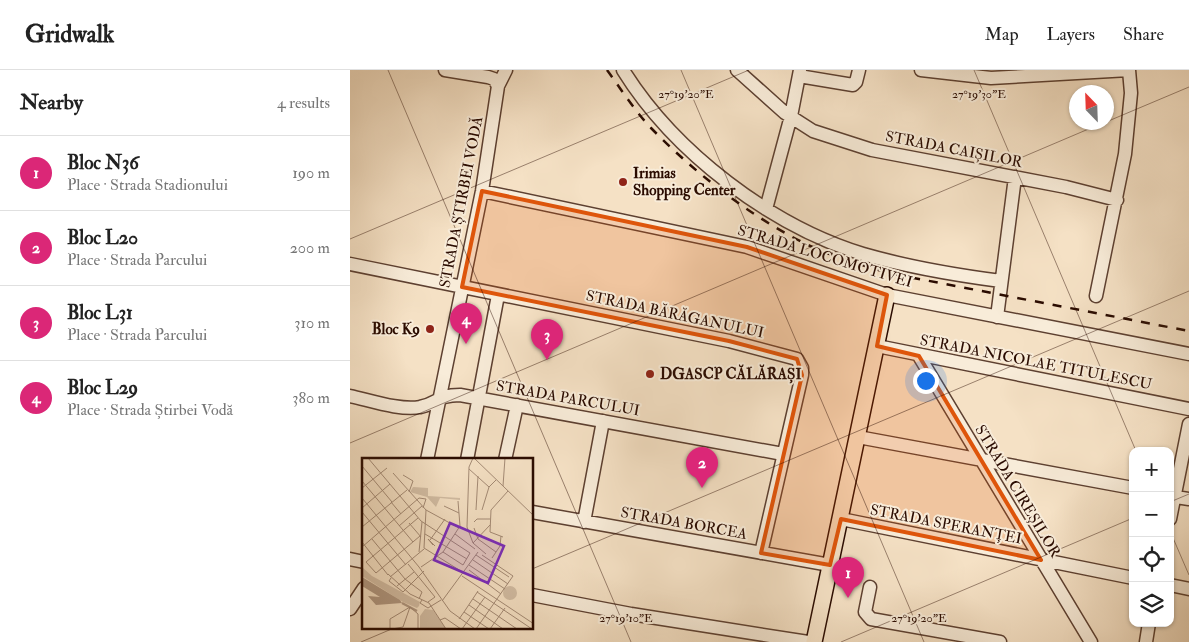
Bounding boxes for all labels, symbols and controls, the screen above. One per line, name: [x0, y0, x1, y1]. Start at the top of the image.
text: Gridwalk: [25, 19, 114, 50]
text: Map: [985, 23, 1019, 46]
text: Layers: [1047, 23, 1095, 46]
text: Share: [1123, 23, 1164, 46]
north arrow: [1069, 85, 1114, 130]
text: 27°19'20"E: [658, 87, 714, 102]
text: 27°19'30"E: [952, 87, 1006, 102]
text: Nearby: [20, 89, 83, 116]
text: 4 results: [277, 93, 330, 113]
street label: STRADA ȘTIRBEI VODĂ: [435, 114, 488, 290]
street label: STRADA CAIȘILOR: [884, 127, 1025, 172]
text: Bloc N36: [67, 151, 139, 175]
text: 1: [33, 163, 39, 183]
text: 190 m: [292, 163, 330, 183]
place label: Irimias Shopping Center: [633, 164, 736, 201]
text: Place · Strada Stadionului: [67, 175, 228, 195]
marker: Irimias Shopping Center: [617, 176, 629, 188]
street label: STRADA LOCOMOTIVEI: [735, 221, 915, 292]
text: Bloc L20: [67, 226, 138, 250]
text: 2: [32, 238, 40, 258]
text: 200 m: [290, 238, 330, 258]
text: Place · Strada Parcului: [67, 250, 207, 270]
street label: STRADA BĂRĂGANULUI: [584, 285, 766, 343]
text: Bloc L31: [67, 301, 133, 325]
pin: 4: [450, 303, 482, 344]
text: 3: [33, 313, 39, 333]
text: 310 m: [294, 313, 330, 333]
pin: 3: [531, 319, 563, 360]
place label: Bloc K9: [372, 320, 420, 339]
marker: Bloc K9: [424, 323, 436, 335]
text: Place · Strada Parcului: [67, 325, 207, 345]
street label: STRADA NICOLAE TITULESCU: [918, 331, 1154, 394]
place label: DGASCP CĂLĂRAȘI: [660, 364, 801, 384]
marker: DGASCP CĂLĂRAȘI: [644, 368, 656, 380]
your location: [913, 368, 939, 394]
text: Bloc L29: [67, 376, 138, 400]
street label: STRADA PARCULUI: [495, 376, 641, 420]
text: 4: [32, 388, 40, 408]
text: 380 m: [292, 388, 330, 408]
text: Place · Strada Știrbei Vodă: [67, 400, 233, 420]
street label: STRADA CIREȘILOR: [971, 422, 1065, 562]
pin: 2: [686, 447, 718, 488]
map controls: [1129, 447, 1174, 627]
button: +: [1129, 447, 1174, 492]
inset map: [362, 458, 534, 630]
button: −: [1129, 492, 1174, 537]
street label: STRADA SPERANȚEI: [868, 500, 1023, 549]
street label: STRADA BORCEA: [619, 503, 749, 544]
button: locate: [1129, 537, 1174, 582]
pin: 1: [832, 557, 864, 598]
button: layers: [1129, 582, 1174, 627]
text: 27°19'10"E: [599, 611, 653, 626]
text: 27°19'20"E: [891, 611, 947, 626]

